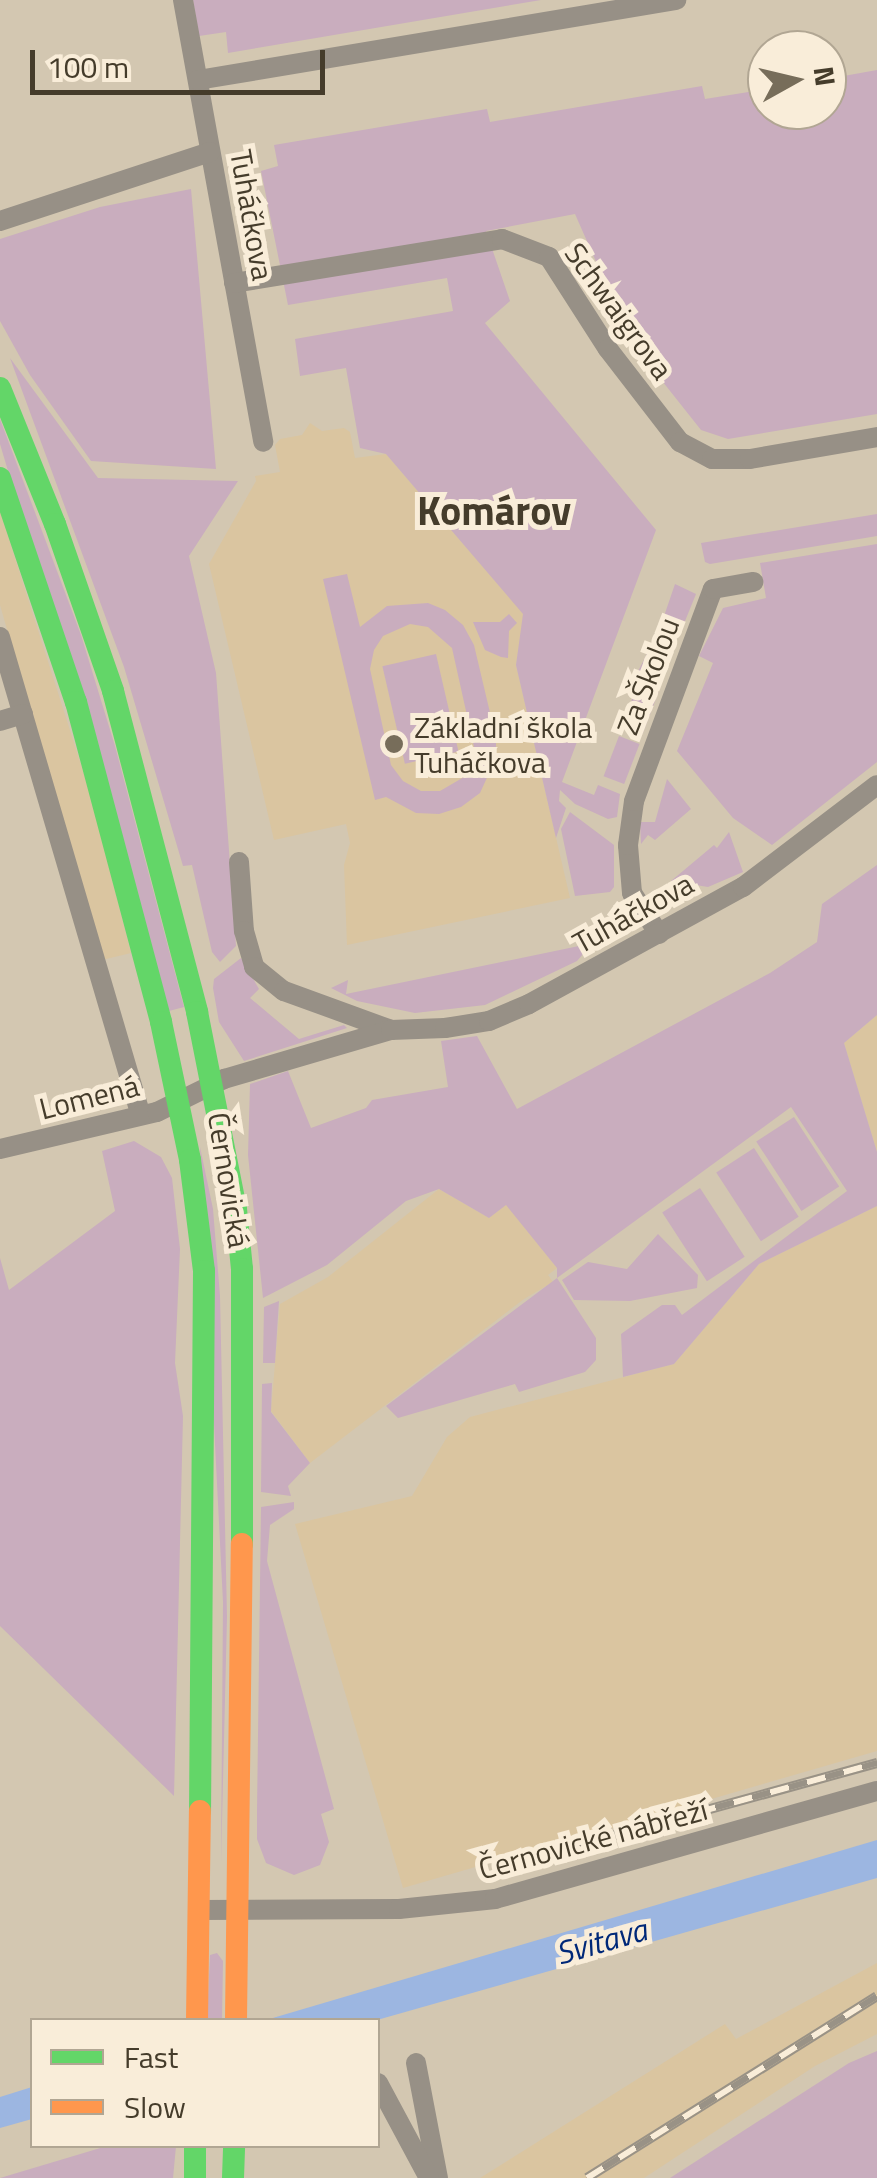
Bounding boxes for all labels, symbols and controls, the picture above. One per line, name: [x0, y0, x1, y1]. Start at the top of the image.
scale bar: [35, 30, 330, 92]
north arrow: [747, 30, 847, 130]
text: 100 m: [47, 44, 129, 90]
text: N: [803, 63, 848, 89]
street label: Tuháčkova: [223, 147, 281, 283]
street label: Schwaigrova: [557, 236, 681, 386]
district label: Komárov: [417, 487, 571, 535]
street label: Za Školou: [609, 612, 687, 740]
place label: Základní škola Tuháčkova: [414, 709, 592, 780]
marker: Základní škola Tuháčkova: [383, 733, 405, 755]
street label: Tuháčkova: [567, 865, 699, 961]
street label: Lomená: [35, 1067, 143, 1127]
street label: Černovická: [201, 1110, 257, 1250]
street label: Černovické nábřeží: [475, 1791, 711, 1887]
water label: Svitava: [551, 1910, 651, 1972]
legend: [30, 2018, 380, 2148]
text: Fast: [124, 2034, 178, 2080]
text: Slow: [124, 2084, 186, 2130]

